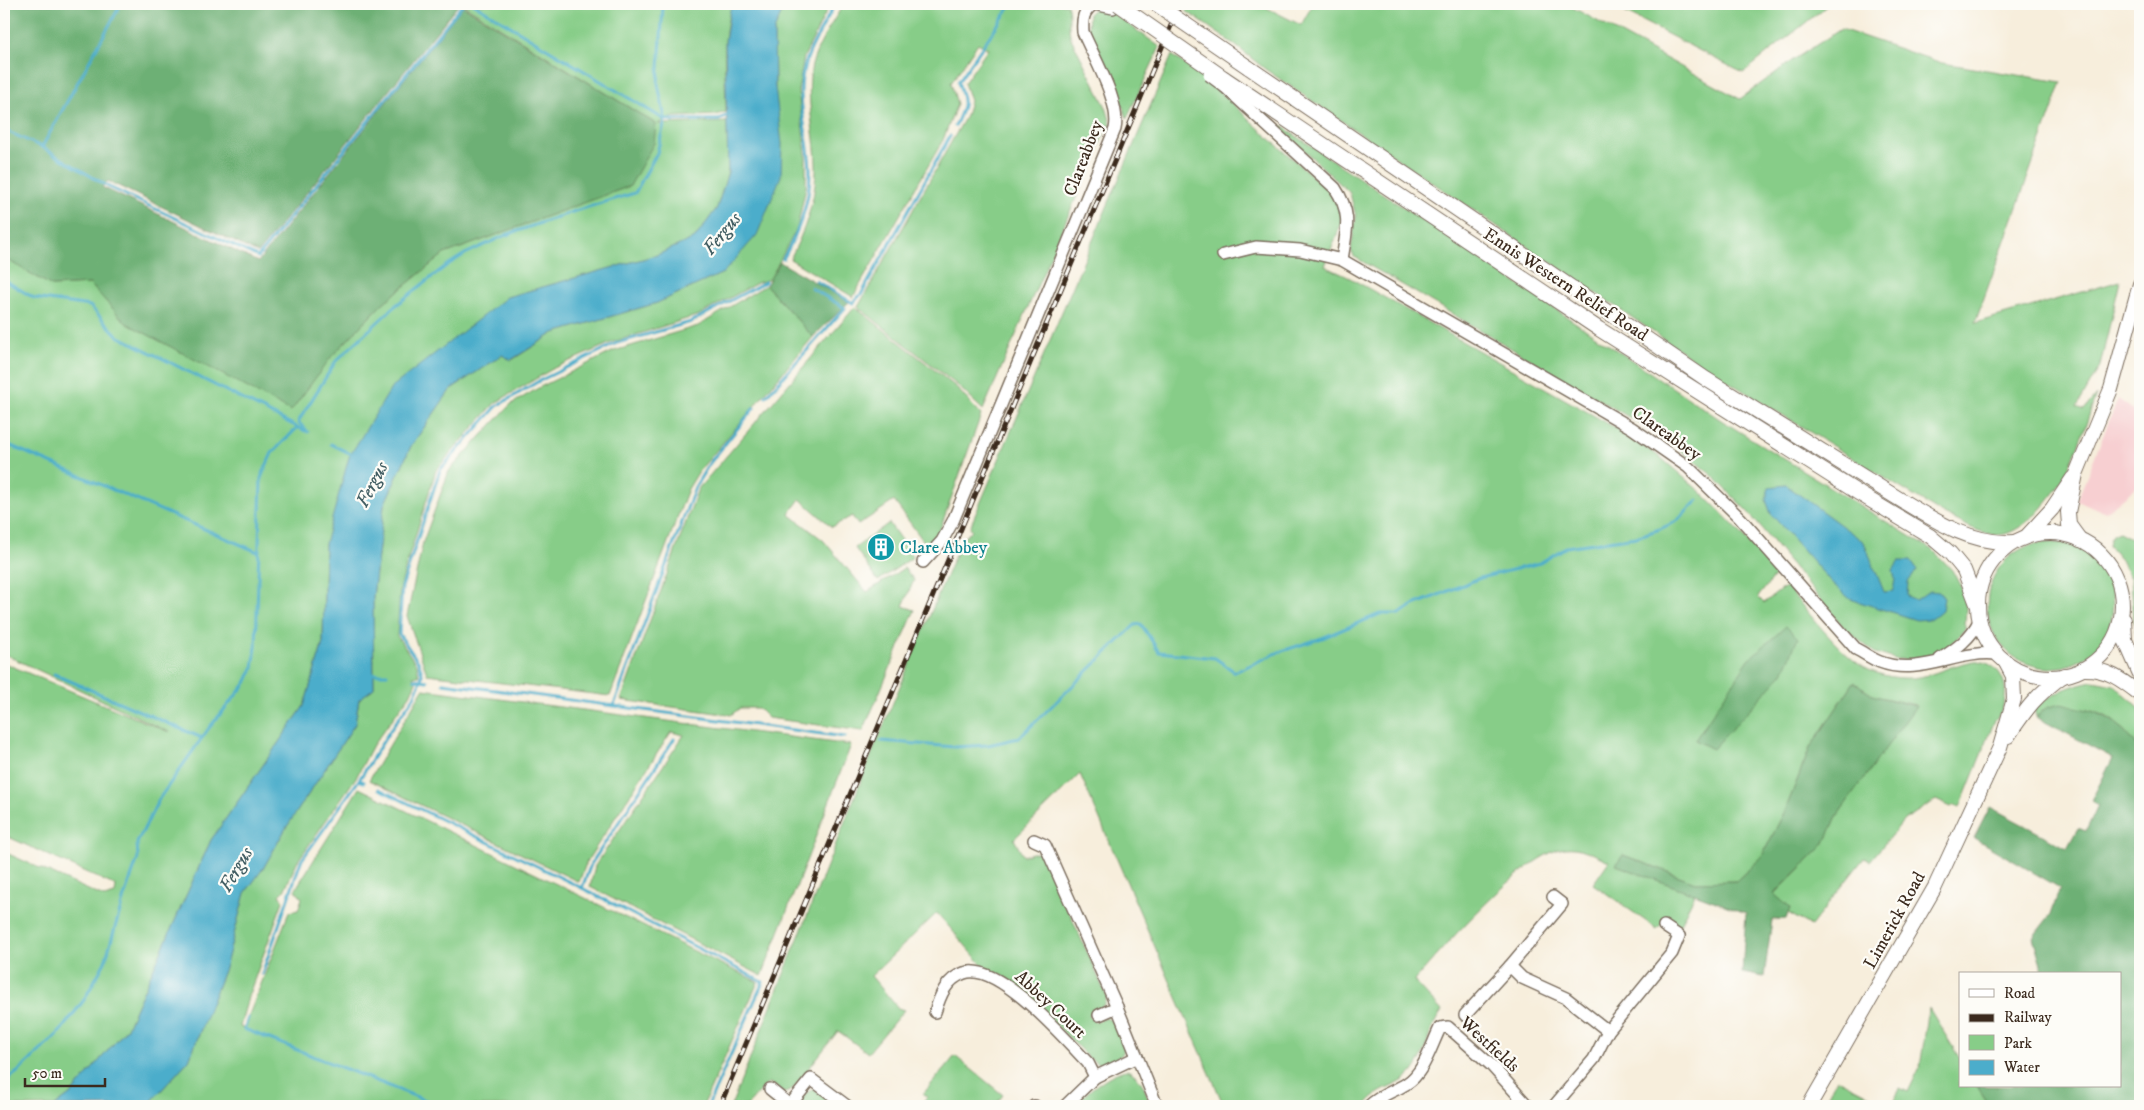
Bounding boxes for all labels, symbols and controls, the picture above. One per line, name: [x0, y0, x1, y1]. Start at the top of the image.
street label: Clareabbey: [1059, 117, 1109, 199]
water label: Fergus: [698, 207, 747, 260]
street label: Ennis Western Relief Road: [1479, 223, 1652, 346]
street label: Clareabbey: [1627, 402, 1706, 466]
water label: Fergus: [351, 457, 394, 511]
building icon: Clare Abbey: [866, 532, 896, 562]
place label: Clare Abbey: [900, 537, 988, 559]
water label: Fergus: [214, 842, 259, 896]
street label: Limerick Road: [1859, 868, 1931, 973]
street label: Abbey Court: [1010, 966, 1091, 1044]
legend: [1959, 972, 2122, 1088]
text: Road: [2004, 984, 2036, 1003]
text: Railway: [2004, 1008, 2052, 1027]
street label: Westfields: [1454, 1012, 1524, 1077]
text: Park: [2004, 1034, 2033, 1053]
scale bar: [25, 1055, 105, 1087]
text: Water: [2003, 1058, 2040, 1077]
text: 50 m: [32, 1064, 62, 1083]

